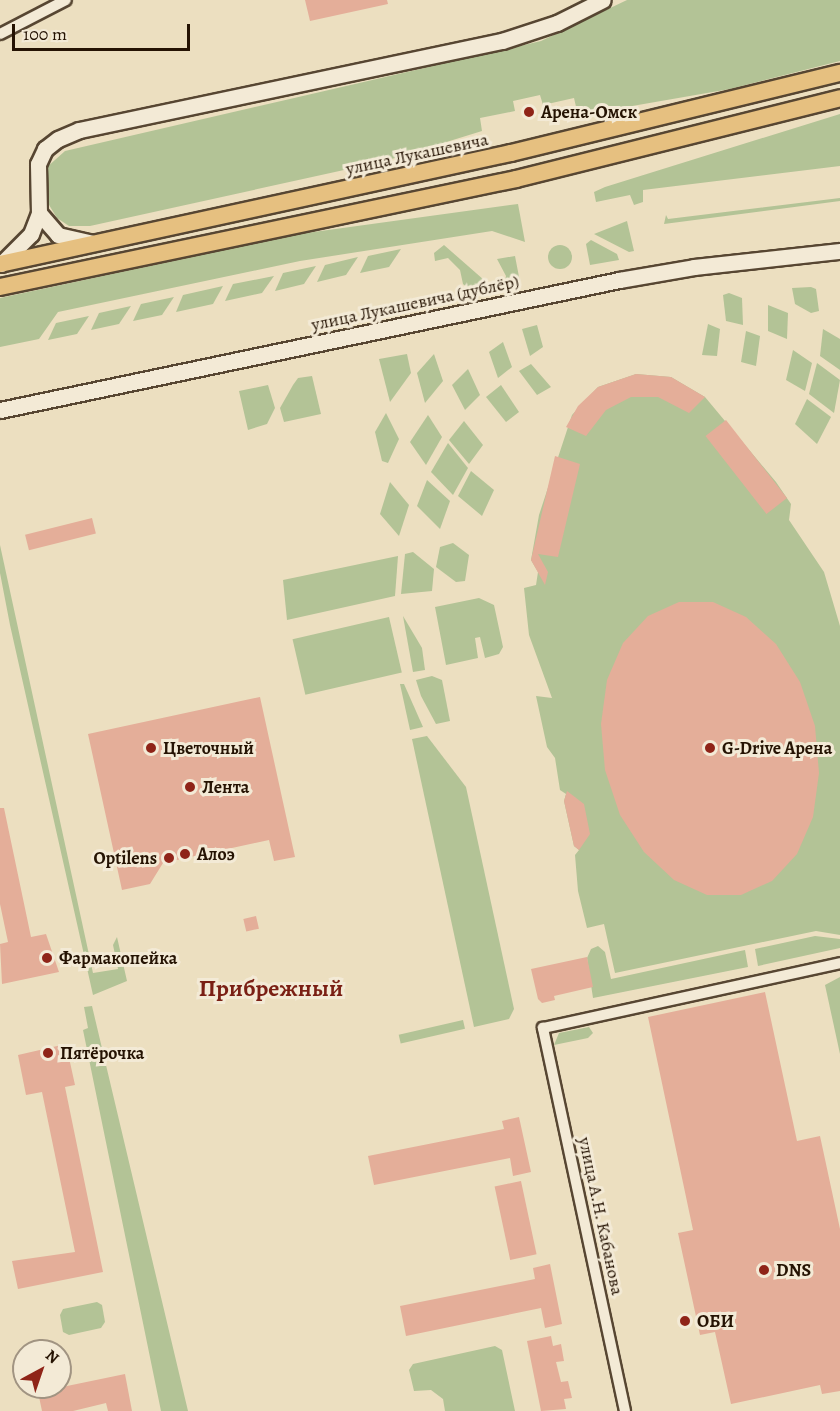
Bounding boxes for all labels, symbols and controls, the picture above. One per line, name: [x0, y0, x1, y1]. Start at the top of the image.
scale bar: [15, 12, 194, 50]
text: 100 m: [23, 22, 67, 46]
place label: Арена-Омск: [541, 101, 637, 123]
marker: Арена-Омск: [522, 105, 536, 119]
street label: улица Лукашевича: [344, 128, 490, 180]
street label: улица Лукашевича (дублёр): [309, 270, 521, 336]
place label: Цветочный: [163, 737, 254, 759]
place label: G-Drive Арена: [722, 737, 832, 759]
marker: Цветочный: [144, 741, 158, 755]
marker: G-Drive Арена: [703, 741, 717, 755]
place label: Лента: [202, 776, 249, 798]
marker: Лента: [183, 780, 197, 794]
place label: Алоэ: [197, 843, 235, 865]
place label: Optilens: [93, 847, 157, 869]
marker: Алоэ: [178, 847, 192, 861]
marker: Optilens: [162, 851, 176, 865]
place label: Фармакопейка: [59, 947, 177, 969]
marker: Фармакопейка: [40, 951, 54, 965]
district label: Прибрежный: [199, 975, 343, 1003]
place label: Пятёрочка: [60, 1042, 144, 1064]
marker: Пятёрочка: [41, 1046, 55, 1060]
street label: улица А.Н. Кабанова: [574, 1135, 628, 1297]
place label: DNS: [776, 1259, 811, 1281]
marker: DNS: [757, 1263, 771, 1277]
place label: ОБИ: [697, 1310, 734, 1332]
marker: ОБИ: [678, 1314, 692, 1328]
north arrow: [12, 1339, 72, 1399]
text: N: [41, 1345, 64, 1369]

